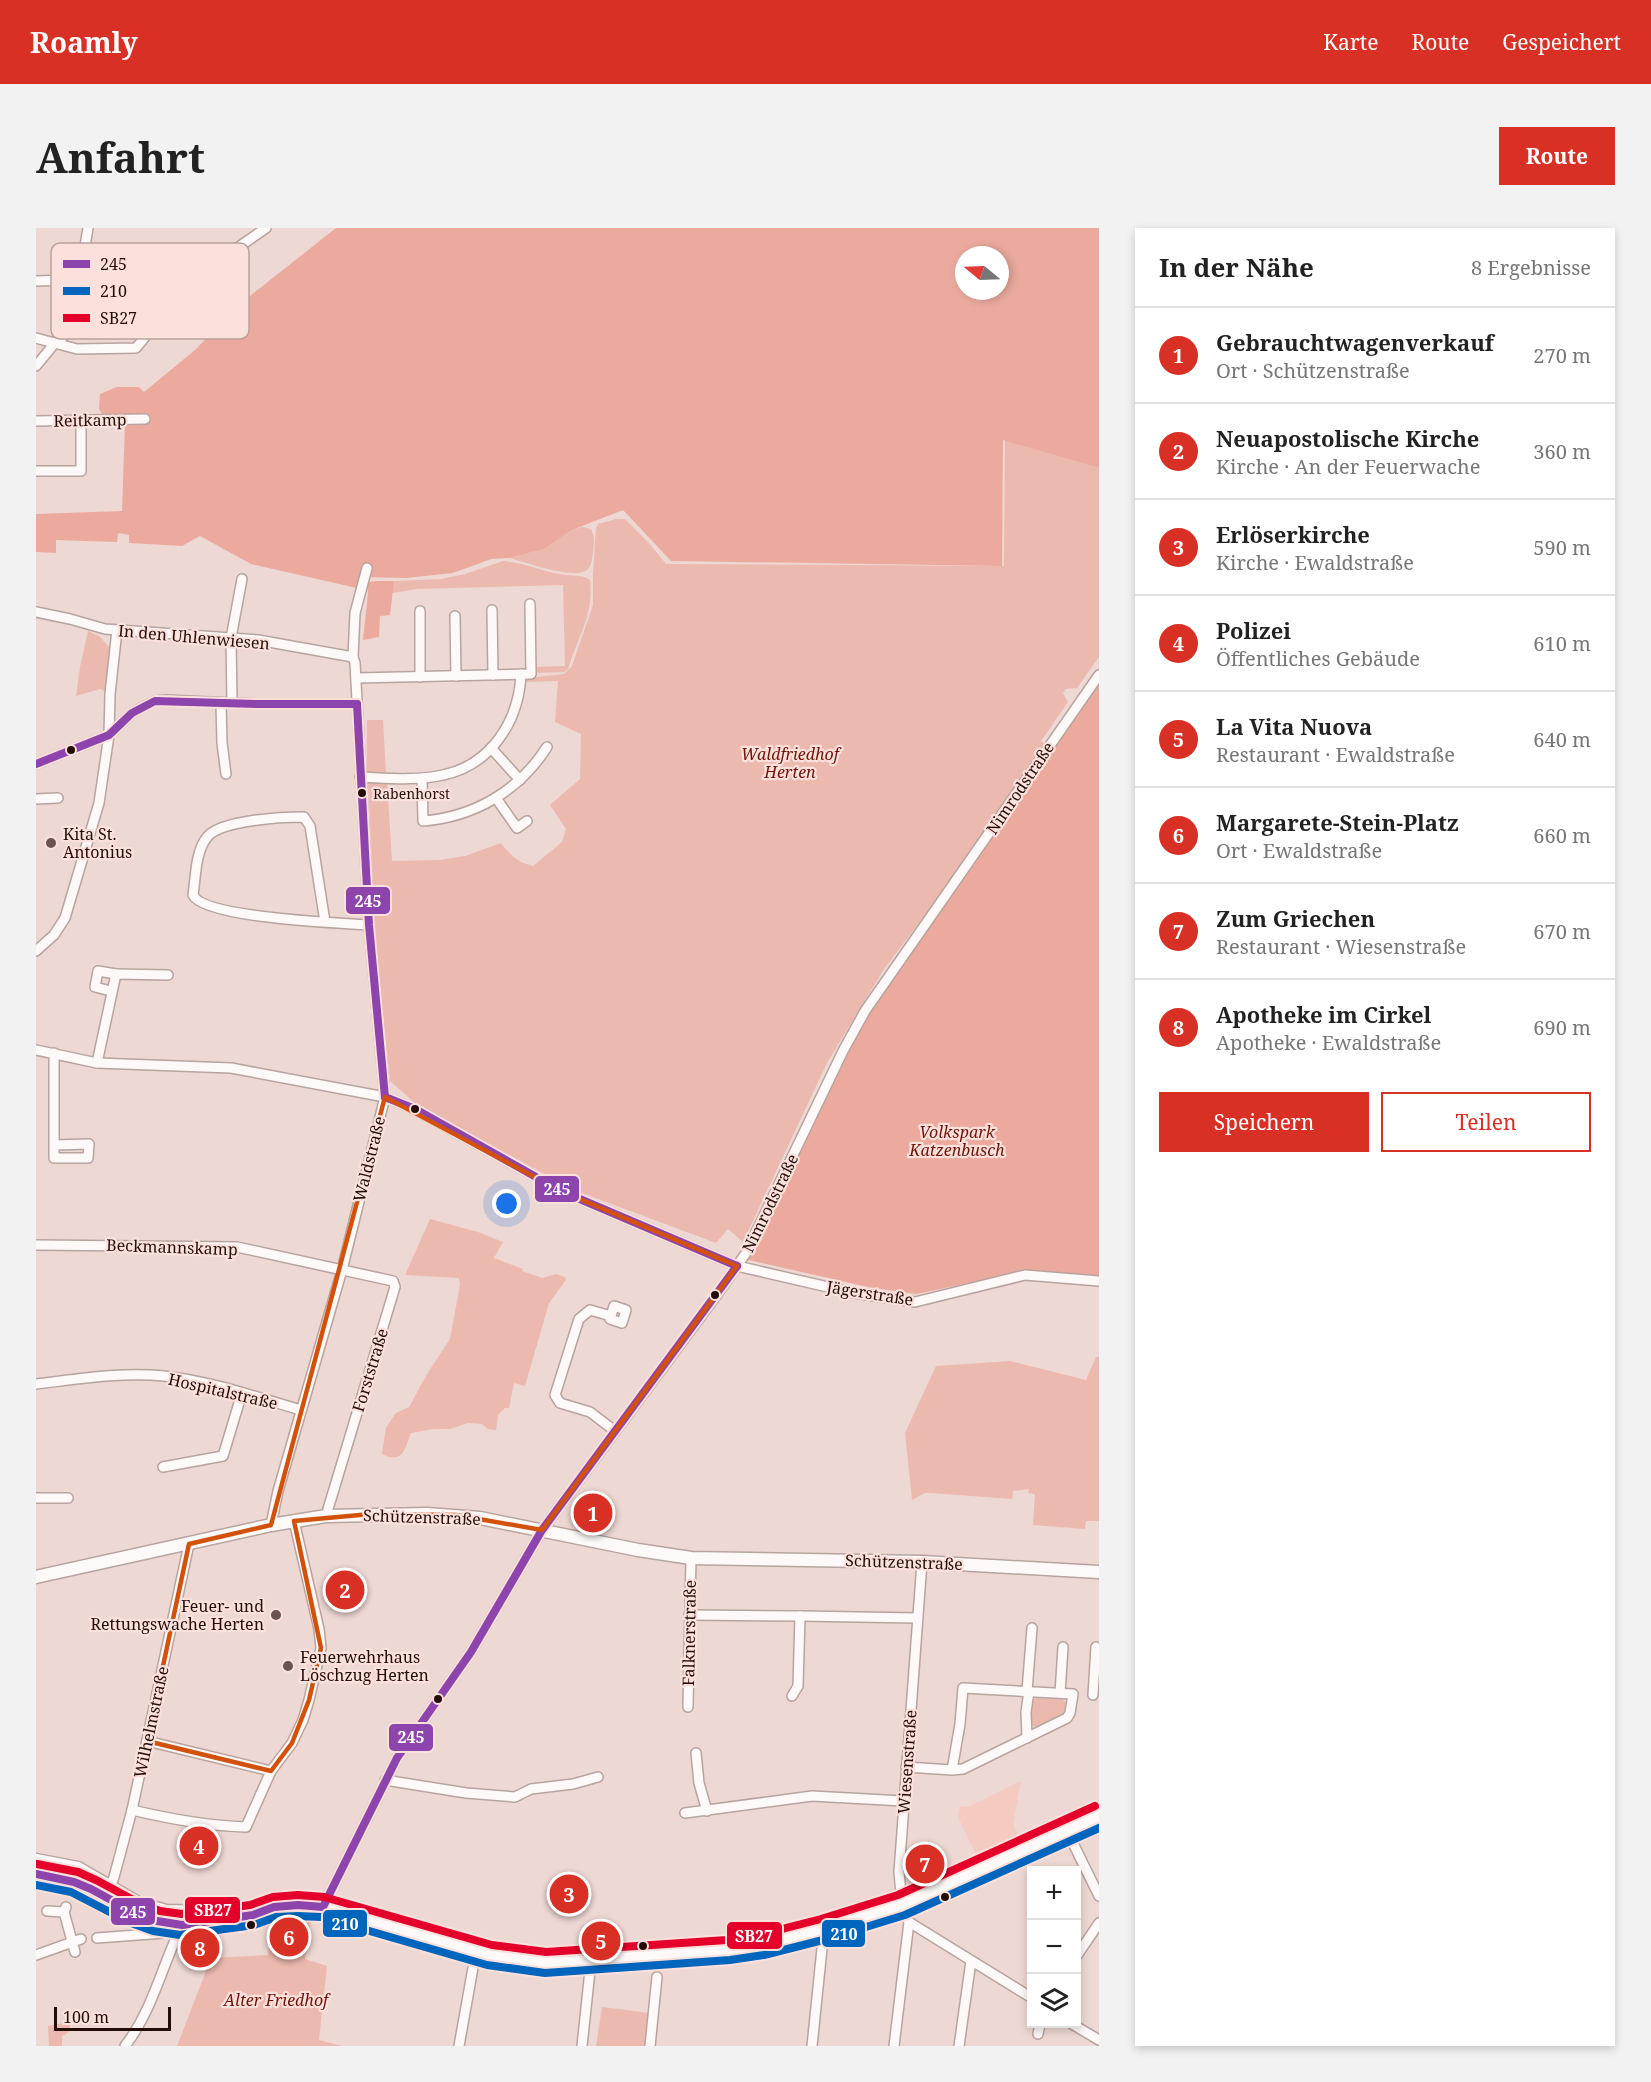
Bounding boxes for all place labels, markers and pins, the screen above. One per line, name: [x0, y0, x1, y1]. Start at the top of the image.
unlabelled marker: [65, 744, 77, 756]
place label: Rabenhorst: [373, 784, 450, 803]
marker: Rabenhorst: [356, 787, 368, 799]
place label: Kita St. Antonius: [63, 823, 132, 863]
marker: Kita St. Antonius: [44, 836, 58, 850]
unlabelled marker: [409, 1103, 421, 1115]
unlabelled marker: [709, 1289, 721, 1301]
pin: 1: [574, 1490, 612, 1536]
pin: 2: [326, 1568, 364, 1612]
place label: Feuer- und Rettungswache Herten: [91, 1595, 264, 1635]
marker: Feuer- und Rettungswache Herten: [269, 1608, 283, 1622]
place label: Feuerwehrhaus Löschzug Herten: [300, 1646, 429, 1686]
marker: Feuerwehrhaus Löschzug Herten: [281, 1659, 295, 1673]
unlabelled marker: [432, 1693, 444, 1705]
pin: 4: [180, 1824, 218, 1868]
pin: 7: [906, 1842, 944, 1886]
pin: 3: [550, 1872, 588, 1916]
unlabelled marker: [939, 1891, 951, 1903]
pin: 6: [270, 1914, 308, 1960]
pin: 5: [582, 1918, 620, 1964]
unlabelled marker: [245, 1919, 257, 1931]
pin: 8: [180, 1926, 220, 1970]
unlabelled marker: [637, 1940, 649, 1952]

